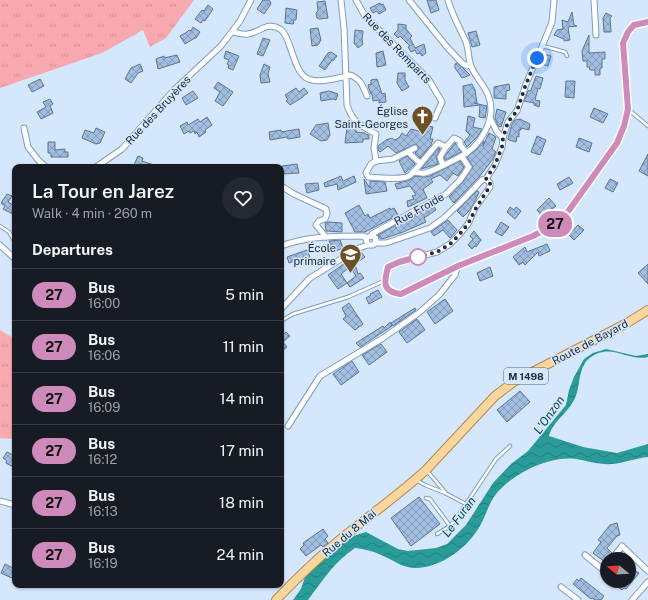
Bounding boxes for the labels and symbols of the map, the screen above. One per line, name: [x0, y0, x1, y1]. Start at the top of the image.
street label: Rue des Remparts: [360, 10, 434, 86]
your location: [527, 48, 547, 68]
street label: Rue des Bruyères: [123, 73, 193, 147]
place label: Église Saint-Georges: [334, 104, 408, 130]
church icon: Église Saint-Georges: [410, 104, 436, 137]
street label: Rue Froide: [392, 190, 446, 228]
line badge: 27: [537, 211, 573, 237]
place label: École primaire: [294, 241, 336, 267]
school or university icon: École primaire: [338, 241, 364, 274]
unlabelled marker: [409, 248, 427, 266]
street label: Route de Bayard: [550, 317, 630, 367]
road number: M 1498: [504, 368, 548, 384]
water label: L'Onzon: [531, 393, 567, 437]
water label: Le Furan: [439, 494, 479, 540]
street label: Rue du 8 Mai: [320, 507, 378, 559]
north arrow: [600, 552, 636, 588]

